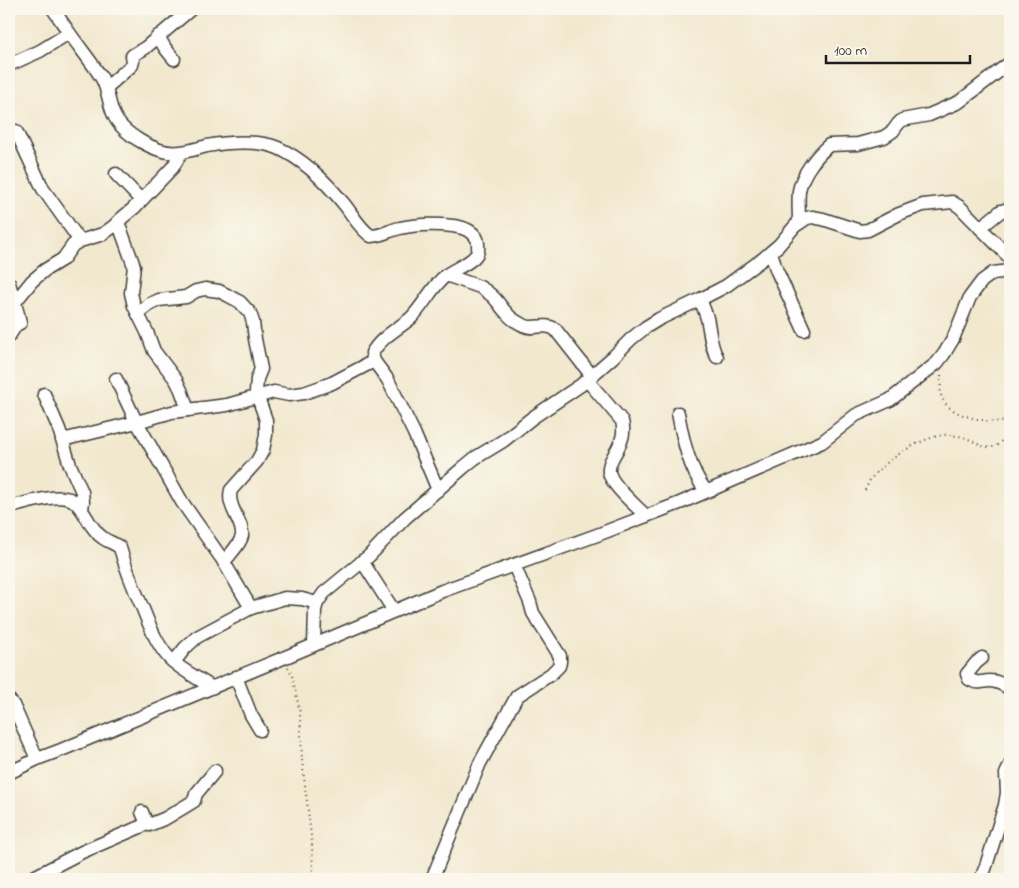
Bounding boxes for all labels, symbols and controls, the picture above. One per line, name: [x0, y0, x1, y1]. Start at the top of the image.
scale bar: [826, 32, 970, 64]
text: 100 m: [834, 40, 867, 62]

